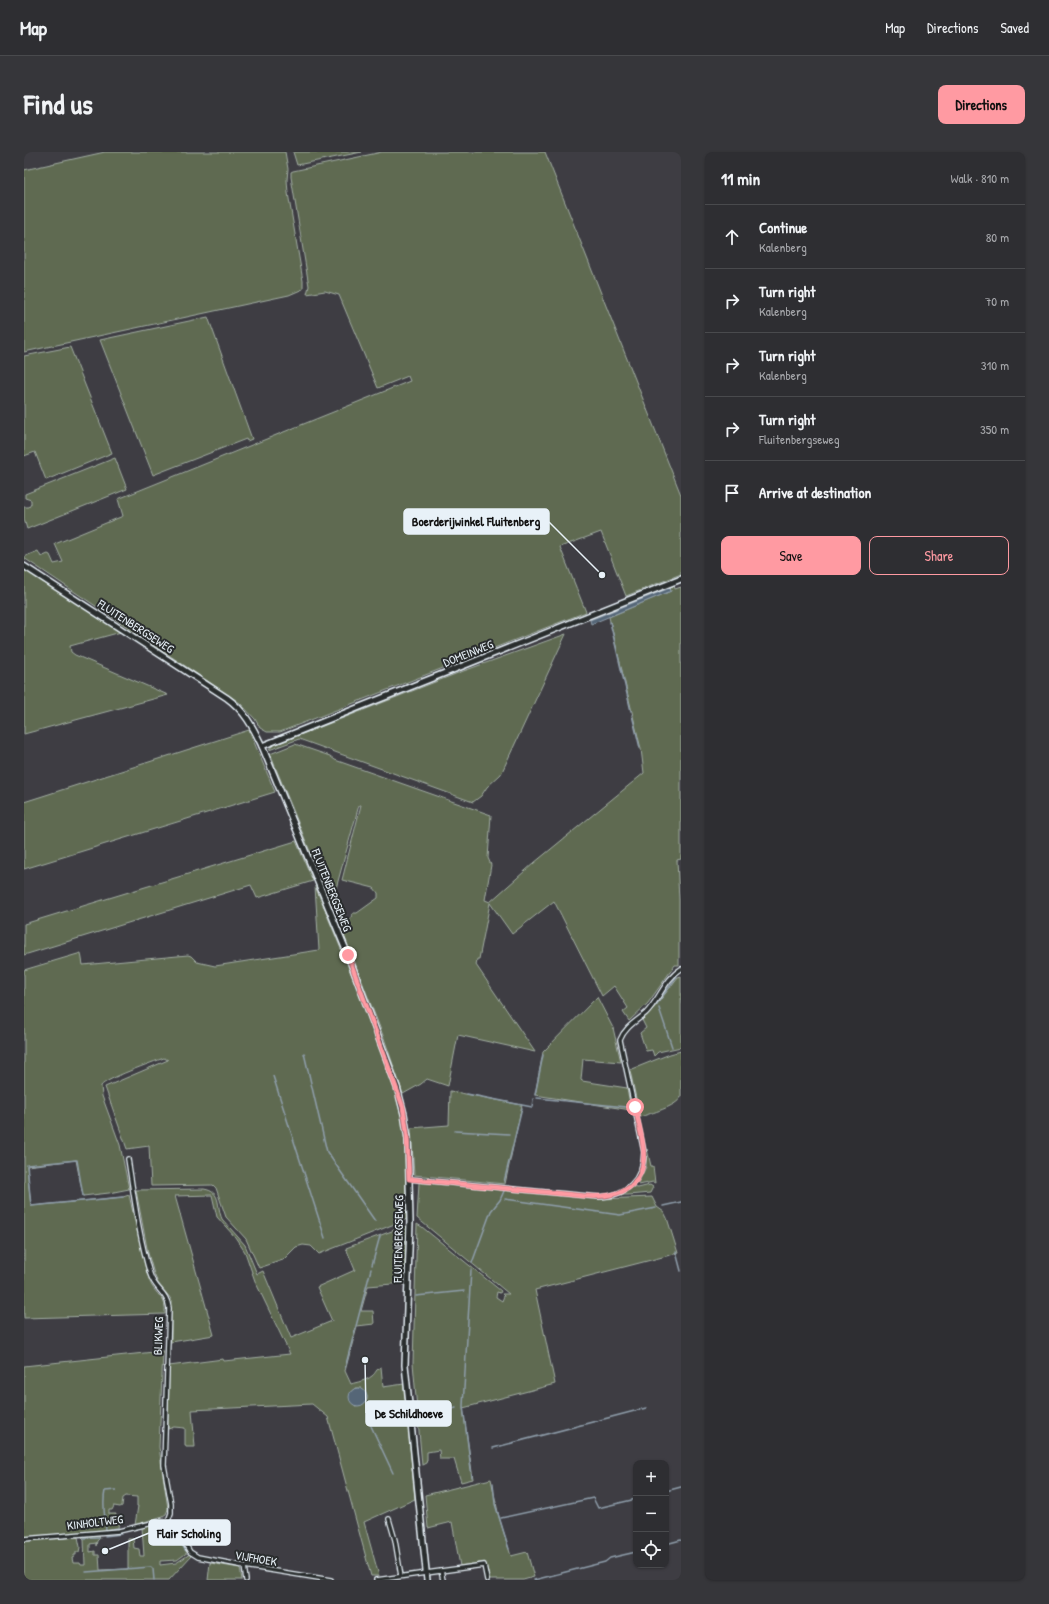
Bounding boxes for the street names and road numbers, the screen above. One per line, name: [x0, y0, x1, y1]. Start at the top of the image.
street label: FLUITENBERGSEWEG: [94, 594, 178, 657]
street label: DOMEINWEG: [440, 635, 496, 671]
street label: FLUITENBERGSEWEG: [307, 845, 356, 934]
street label: FLUITENBERGSEWEG: [389, 1195, 407, 1284]
street label: BLIKWEG: [149, 1316, 167, 1355]
street label: KINHOLTWEG: [66, 1510, 124, 1534]
street label: VIJFHOEK: [234, 1546, 279, 1570]

